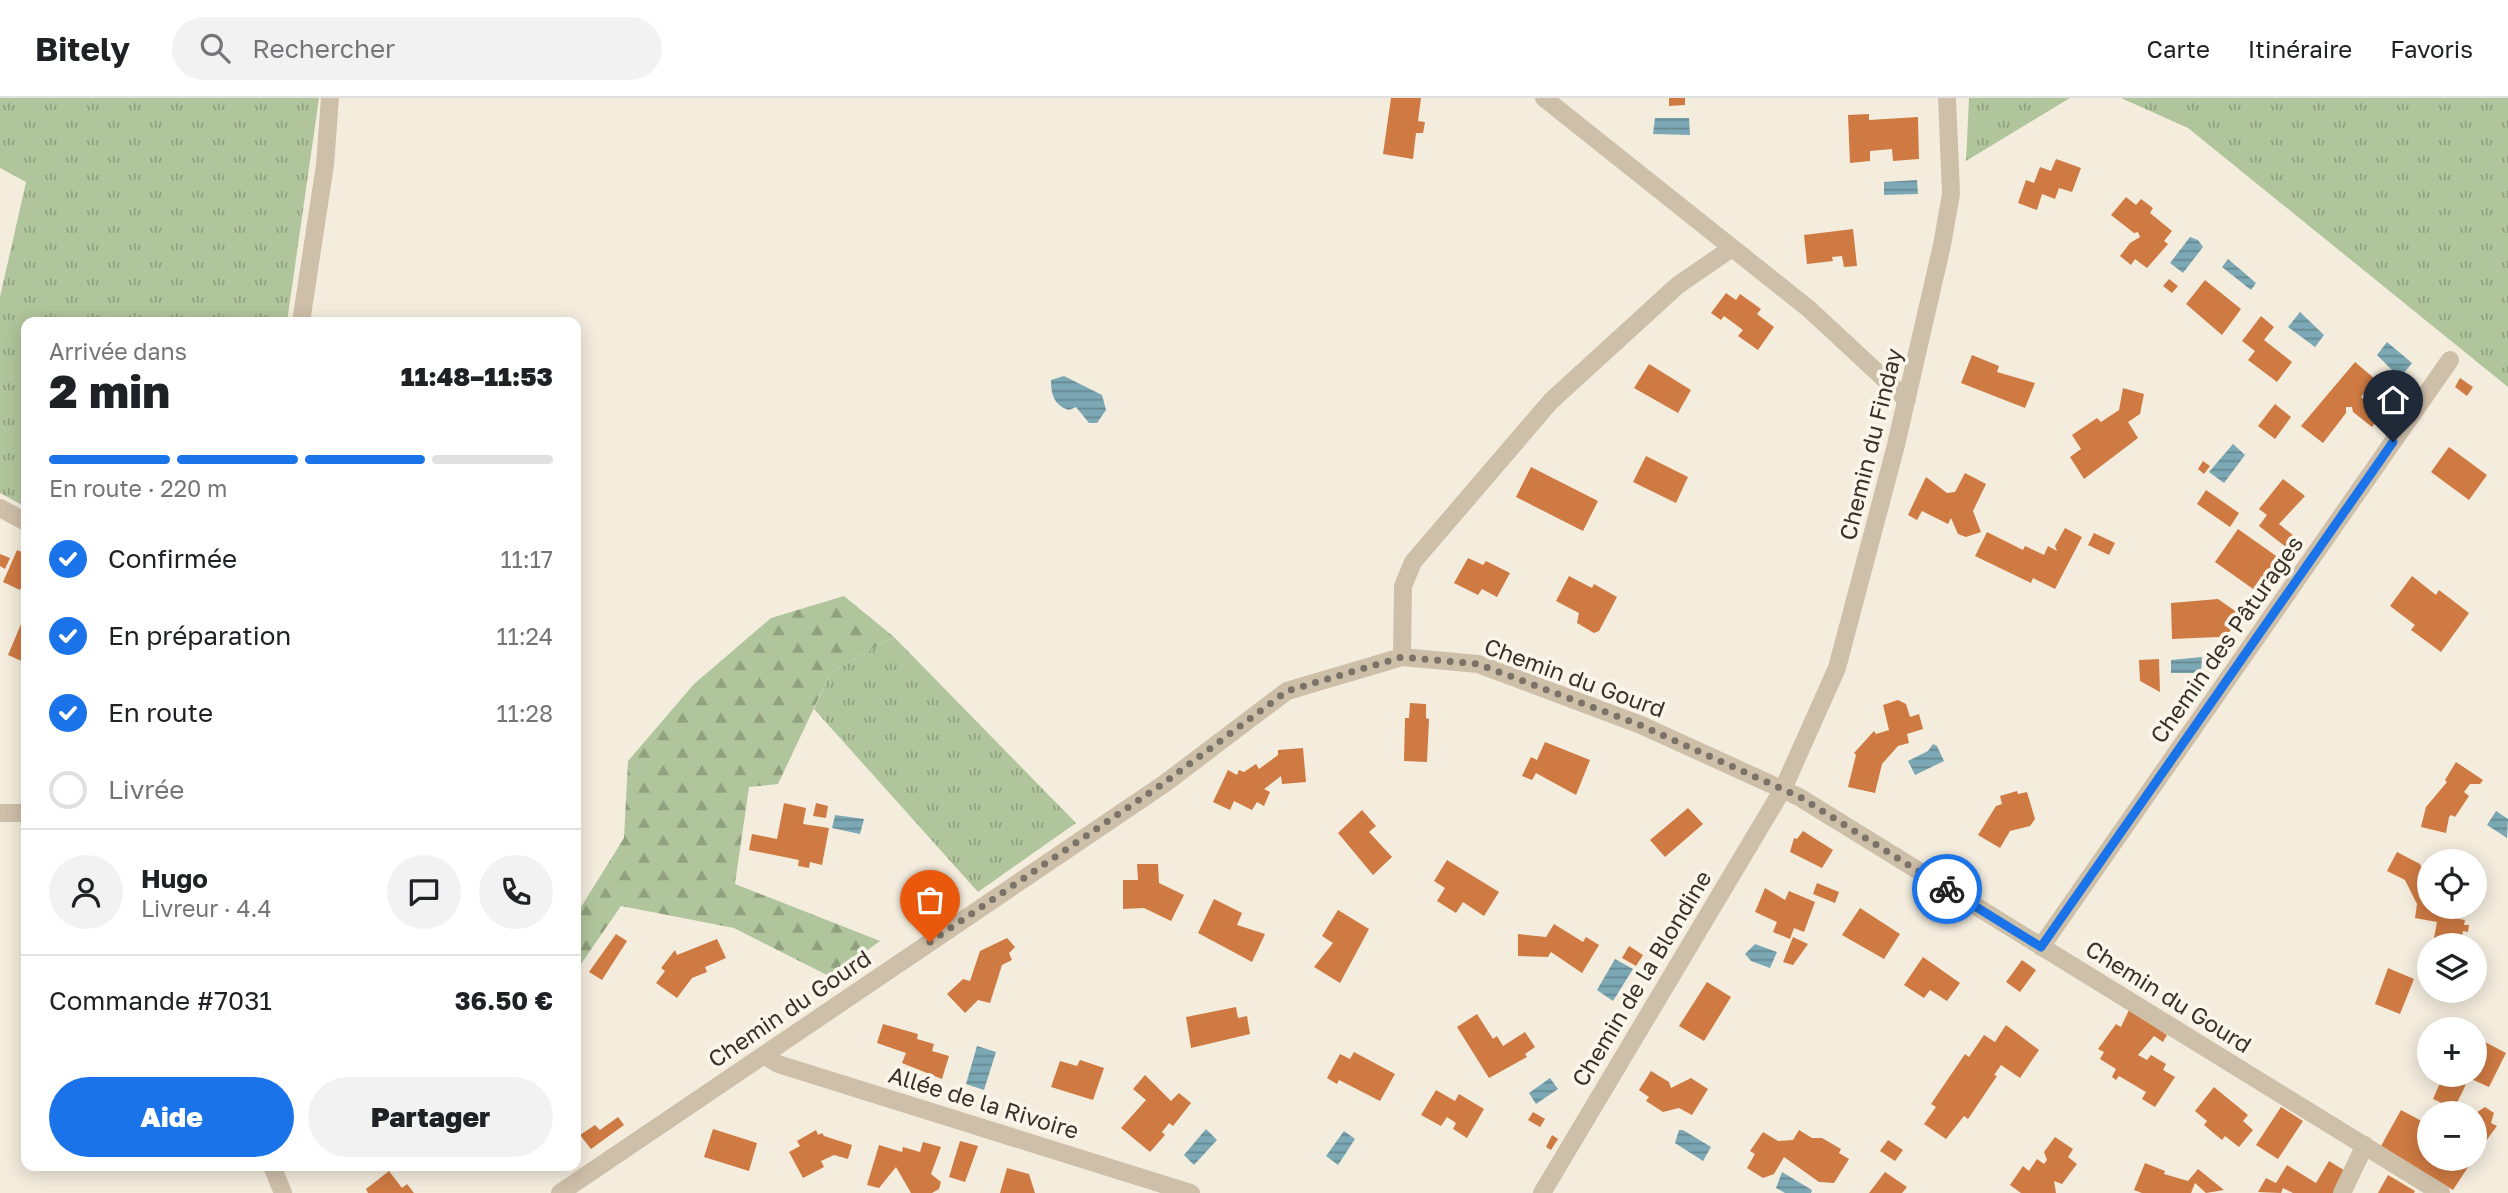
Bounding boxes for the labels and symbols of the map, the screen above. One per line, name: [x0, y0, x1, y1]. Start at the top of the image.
street label: Chemin du Finday: [1833, 345, 1907, 543]
pin: [2363, 370, 2423, 442]
street label: Chemin des Pâturages: [2144, 530, 2308, 748]
street label: Chemin du Gourd: [1481, 631, 1669, 723]
courier: [1912, 854, 1982, 924]
street label: Chemin de la Blondine: [1565, 865, 1717, 1091]
pin: [900, 870, 960, 942]
street label: Chemin du Gourd: [2081, 934, 2257, 1058]
street label: Chemin du Gourd: [702, 943, 876, 1073]
street label: Allée de la Rivoire: [885, 1060, 1083, 1144]

